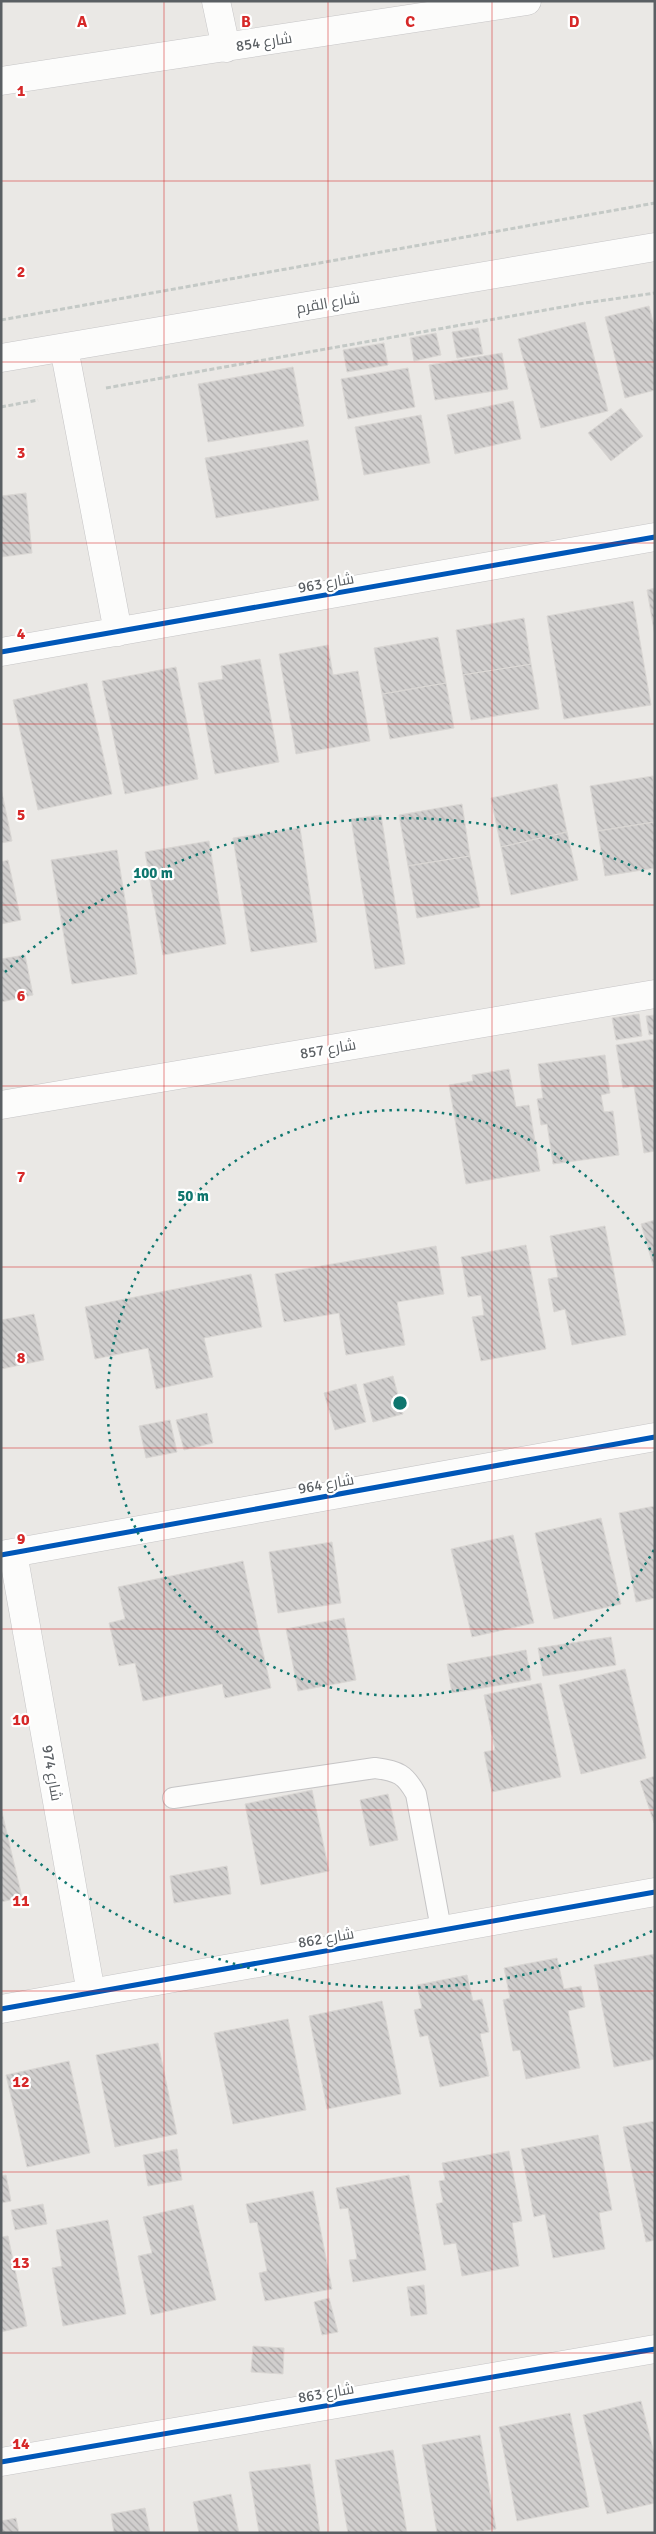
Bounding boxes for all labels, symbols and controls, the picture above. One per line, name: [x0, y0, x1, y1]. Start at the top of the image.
text: A: [77, 12, 88, 32]
text: B: [241, 12, 251, 32]
text: C: [405, 12, 415, 32]
text: D: [569, 12, 580, 32]
street label: شارع 854: [235, 29, 294, 57]
text: 1: [17, 81, 26, 101]
text: 2: [17, 262, 25, 282]
street label: شارع القرم: [295, 289, 361, 319]
text: 3: [17, 443, 25, 463]
street label: شارع 963: [297, 569, 356, 599]
text: 4: [17, 624, 26, 644]
text: 5: [17, 805, 25, 825]
text: 100 m: [133, 864, 173, 882]
text: 6: [17, 986, 26, 1006]
street label: شارع 857: [299, 1035, 358, 1065]
text: 7: [17, 1167, 26, 1187]
text: 50 m: [177, 1187, 209, 1205]
text: 8: [17, 1348, 26, 1368]
centre of rings: [391, 1394, 409, 1412]
street label: شارع 964: [297, 1470, 356, 1500]
text: 9: [17, 1529, 26, 1549]
text: 10: [12, 1710, 30, 1730]
street label: شارع 974: [36, 1744, 66, 1803]
text: 11: [12, 1891, 30, 1911]
street label: شارع 862: [297, 1924, 356, 1954]
text: 12: [12, 2072, 30, 2092]
text: 13: [12, 2253, 30, 2273]
street label: شارع 863: [297, 2379, 356, 2409]
text: 14: [12, 2434, 30, 2454]

